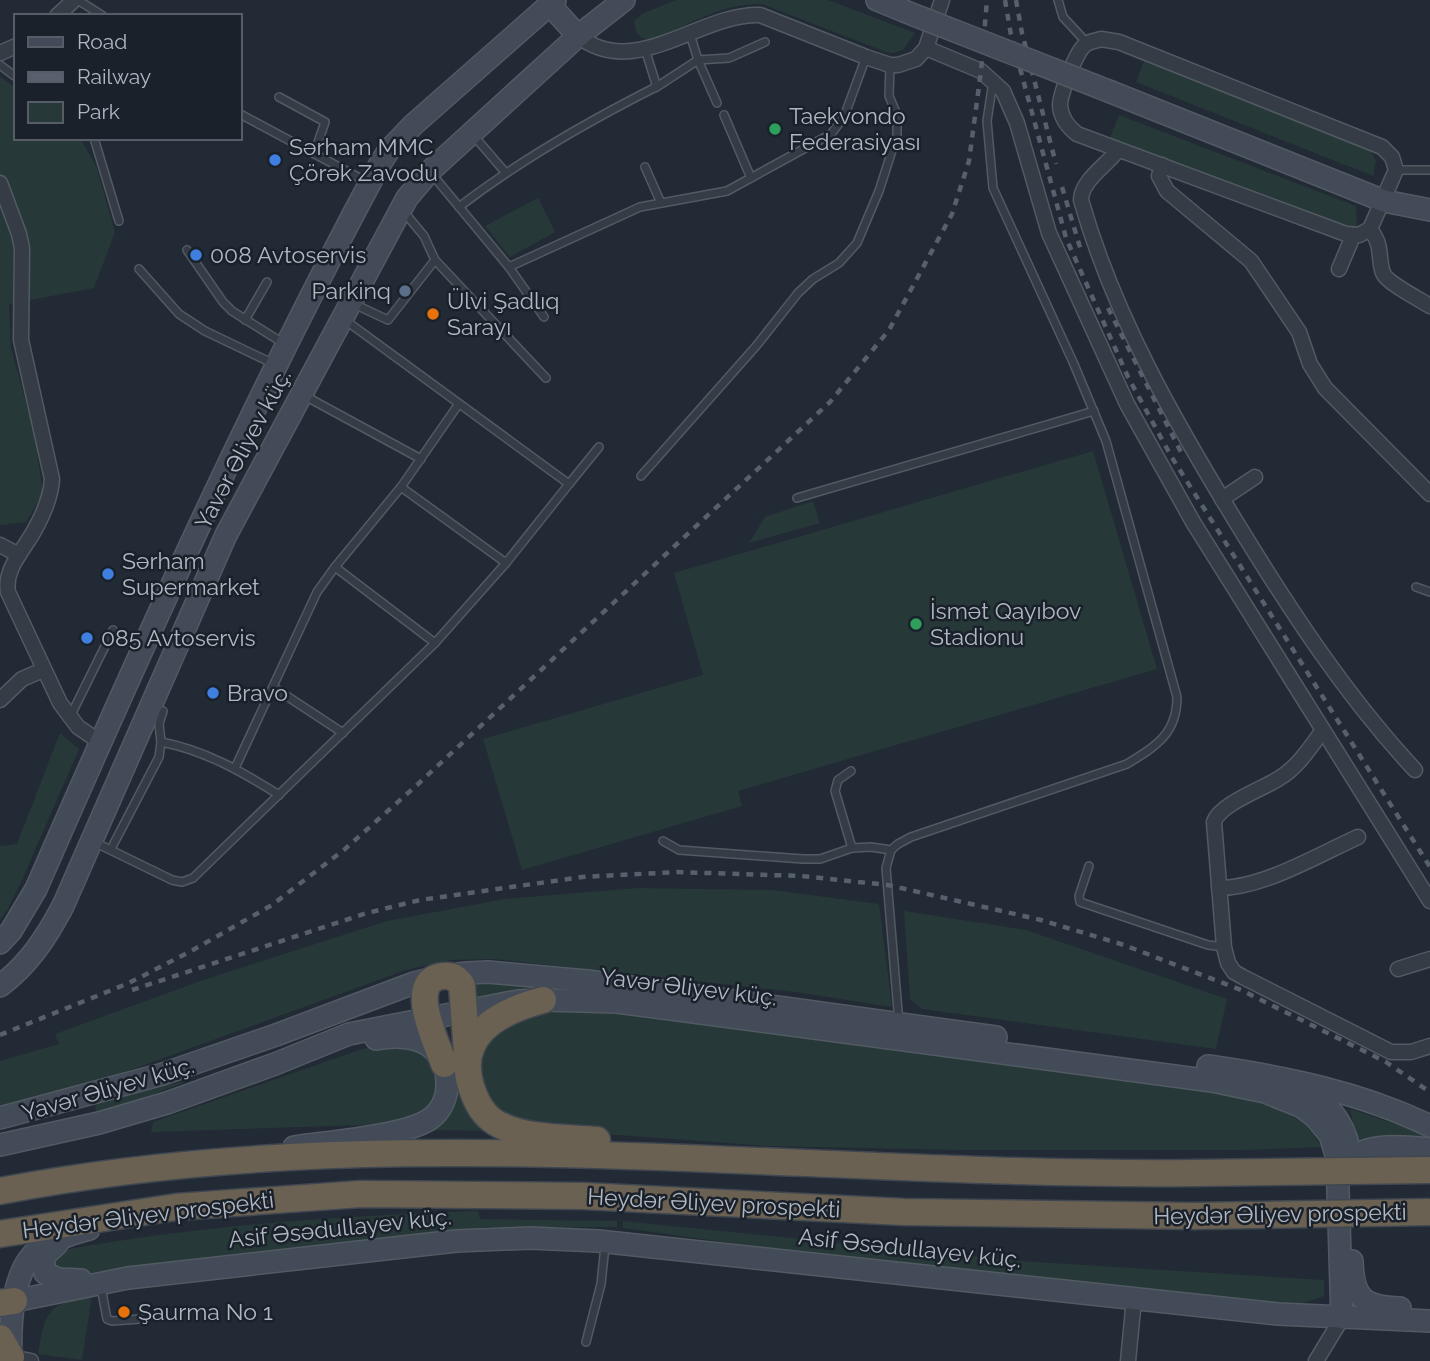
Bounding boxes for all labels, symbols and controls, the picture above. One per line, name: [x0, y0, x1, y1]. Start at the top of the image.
legend: [14, 14, 242, 140]
text: Road: [77, 29, 127, 54]
text: Railway: [77, 64, 151, 89]
text: Park: [77, 99, 120, 124]
place label: Taekvondo Federasiyası: [789, 102, 921, 155]
marker: Taekvondo Federasiyası: [767, 121, 783, 137]
place label: Sərham MMC Çörək Zavodu: [289, 133, 438, 186]
marker: Sərham MMC Çörək Zavodu: [267, 152, 283, 168]
place label: 008 Avtoservis: [210, 241, 366, 268]
marker: 008 Avtoservis: [188, 247, 204, 263]
place label: Parkinq: [311, 277, 391, 304]
marker: Parkinq: [397, 283, 413, 299]
place label: Ülvi Şadlıq Sarayı: [447, 287, 559, 340]
marker: Ülvi Şadlıq Sarayı: [425, 306, 441, 322]
street label: Yavər Əliyev küç.: [189, 364, 296, 534]
place label: Sərham Supermarket: [122, 547, 260, 600]
marker: Sərham Supermarket: [100, 566, 116, 582]
place label: İsmət Qayıbov Stadionu: [930, 597, 1081, 650]
marker: İsmət Qayıbov Stadionu: [908, 616, 924, 632]
place label: 085 Avtoservis: [101, 624, 256, 651]
marker: 085 Avtoservis: [79, 630, 95, 646]
place label: Bravo: [227, 679, 288, 706]
marker: Bravo: [205, 685, 221, 701]
street label: Yavər Əliyev küç.: [599, 962, 779, 1011]
street label: Yavər Əliyev küç.: [19, 1051, 197, 1126]
street label: Heydər Əliyev prospekti: [587, 1182, 841, 1223]
street label: Heydər Əliyev prospekti: [21, 1186, 275, 1243]
street label: Heydər Əliyev prospekti: [1153, 1198, 1407, 1229]
street label: Asif Əsədullayev küç.: [227, 1202, 453, 1253]
street label: Asif Əsədullayev küç.: [797, 1222, 1023, 1273]
place label: Şaurma No 1: [138, 1298, 273, 1325]
marker: Şaurma No 1: [116, 1304, 132, 1320]

